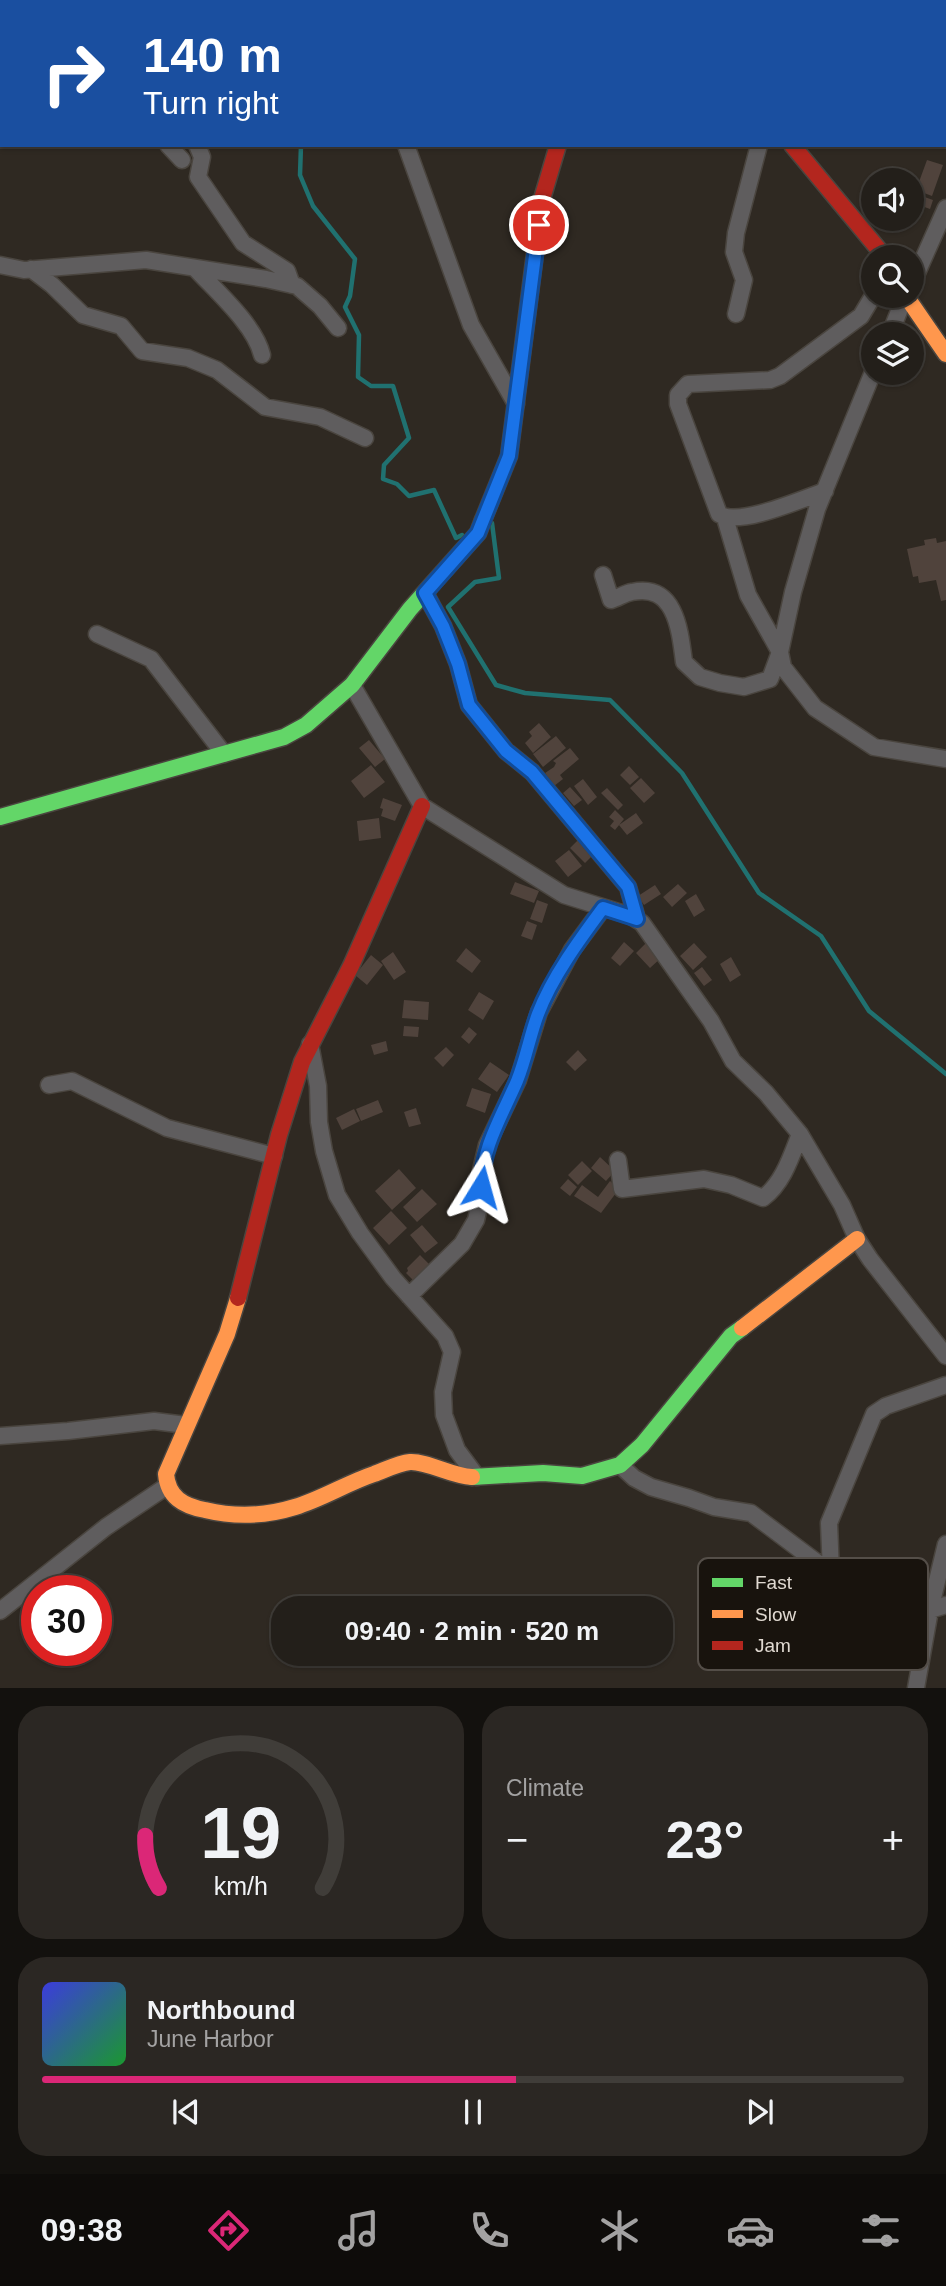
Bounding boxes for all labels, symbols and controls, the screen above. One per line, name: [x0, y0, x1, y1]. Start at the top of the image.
icon: right: [28, 28, 119, 119]
text: 140 m: [143, 28, 282, 82]
text: Turn right: [143, 85, 279, 121]
map controls: [861, 168, 924, 385]
button: sound: [861, 168, 924, 231]
pin: [509, 195, 569, 255]
icon: arrive: [520, 206, 558, 244]
button: search: [861, 245, 924, 308]
button: layers: [861, 322, 924, 385]
position arrow: [444, 1150, 518, 1224]
legend: [698, 1558, 928, 1670]
text: Fast: [755, 1572, 793, 1593]
speed limit sign: 30: [21, 1575, 112, 1666]
text: Slow: [755, 1604, 796, 1625]
text: 09:40 · 2 min · 520 m: [345, 1616, 599, 1646]
text: Jam: [755, 1635, 791, 1656]
text: Climate: [506, 1775, 584, 1801]
text: 19: [201, 1793, 281, 1874]
text: 23°: [666, 1811, 744, 1869]
text: −: [506, 1819, 528, 1861]
text: +: [882, 1819, 904, 1861]
text: km/h: [214, 1872, 268, 1900]
text: Northbound: [147, 1995, 296, 2025]
text: June Harbor: [147, 2026, 274, 2052]
icon: previous: [167, 2093, 205, 2131]
icon: pause: [454, 2093, 492, 2131]
icon: next: [741, 2093, 779, 2131]
icon: directions: [204, 2206, 253, 2255]
icon: music: [334, 2206, 383, 2255]
icon: phone: [465, 2206, 514, 2255]
icon: climate: [595, 2206, 644, 2255]
icon: car: [726, 2206, 775, 2255]
icon: filters: [856, 2206, 905, 2255]
text: 09:38: [41, 2212, 123, 2248]

